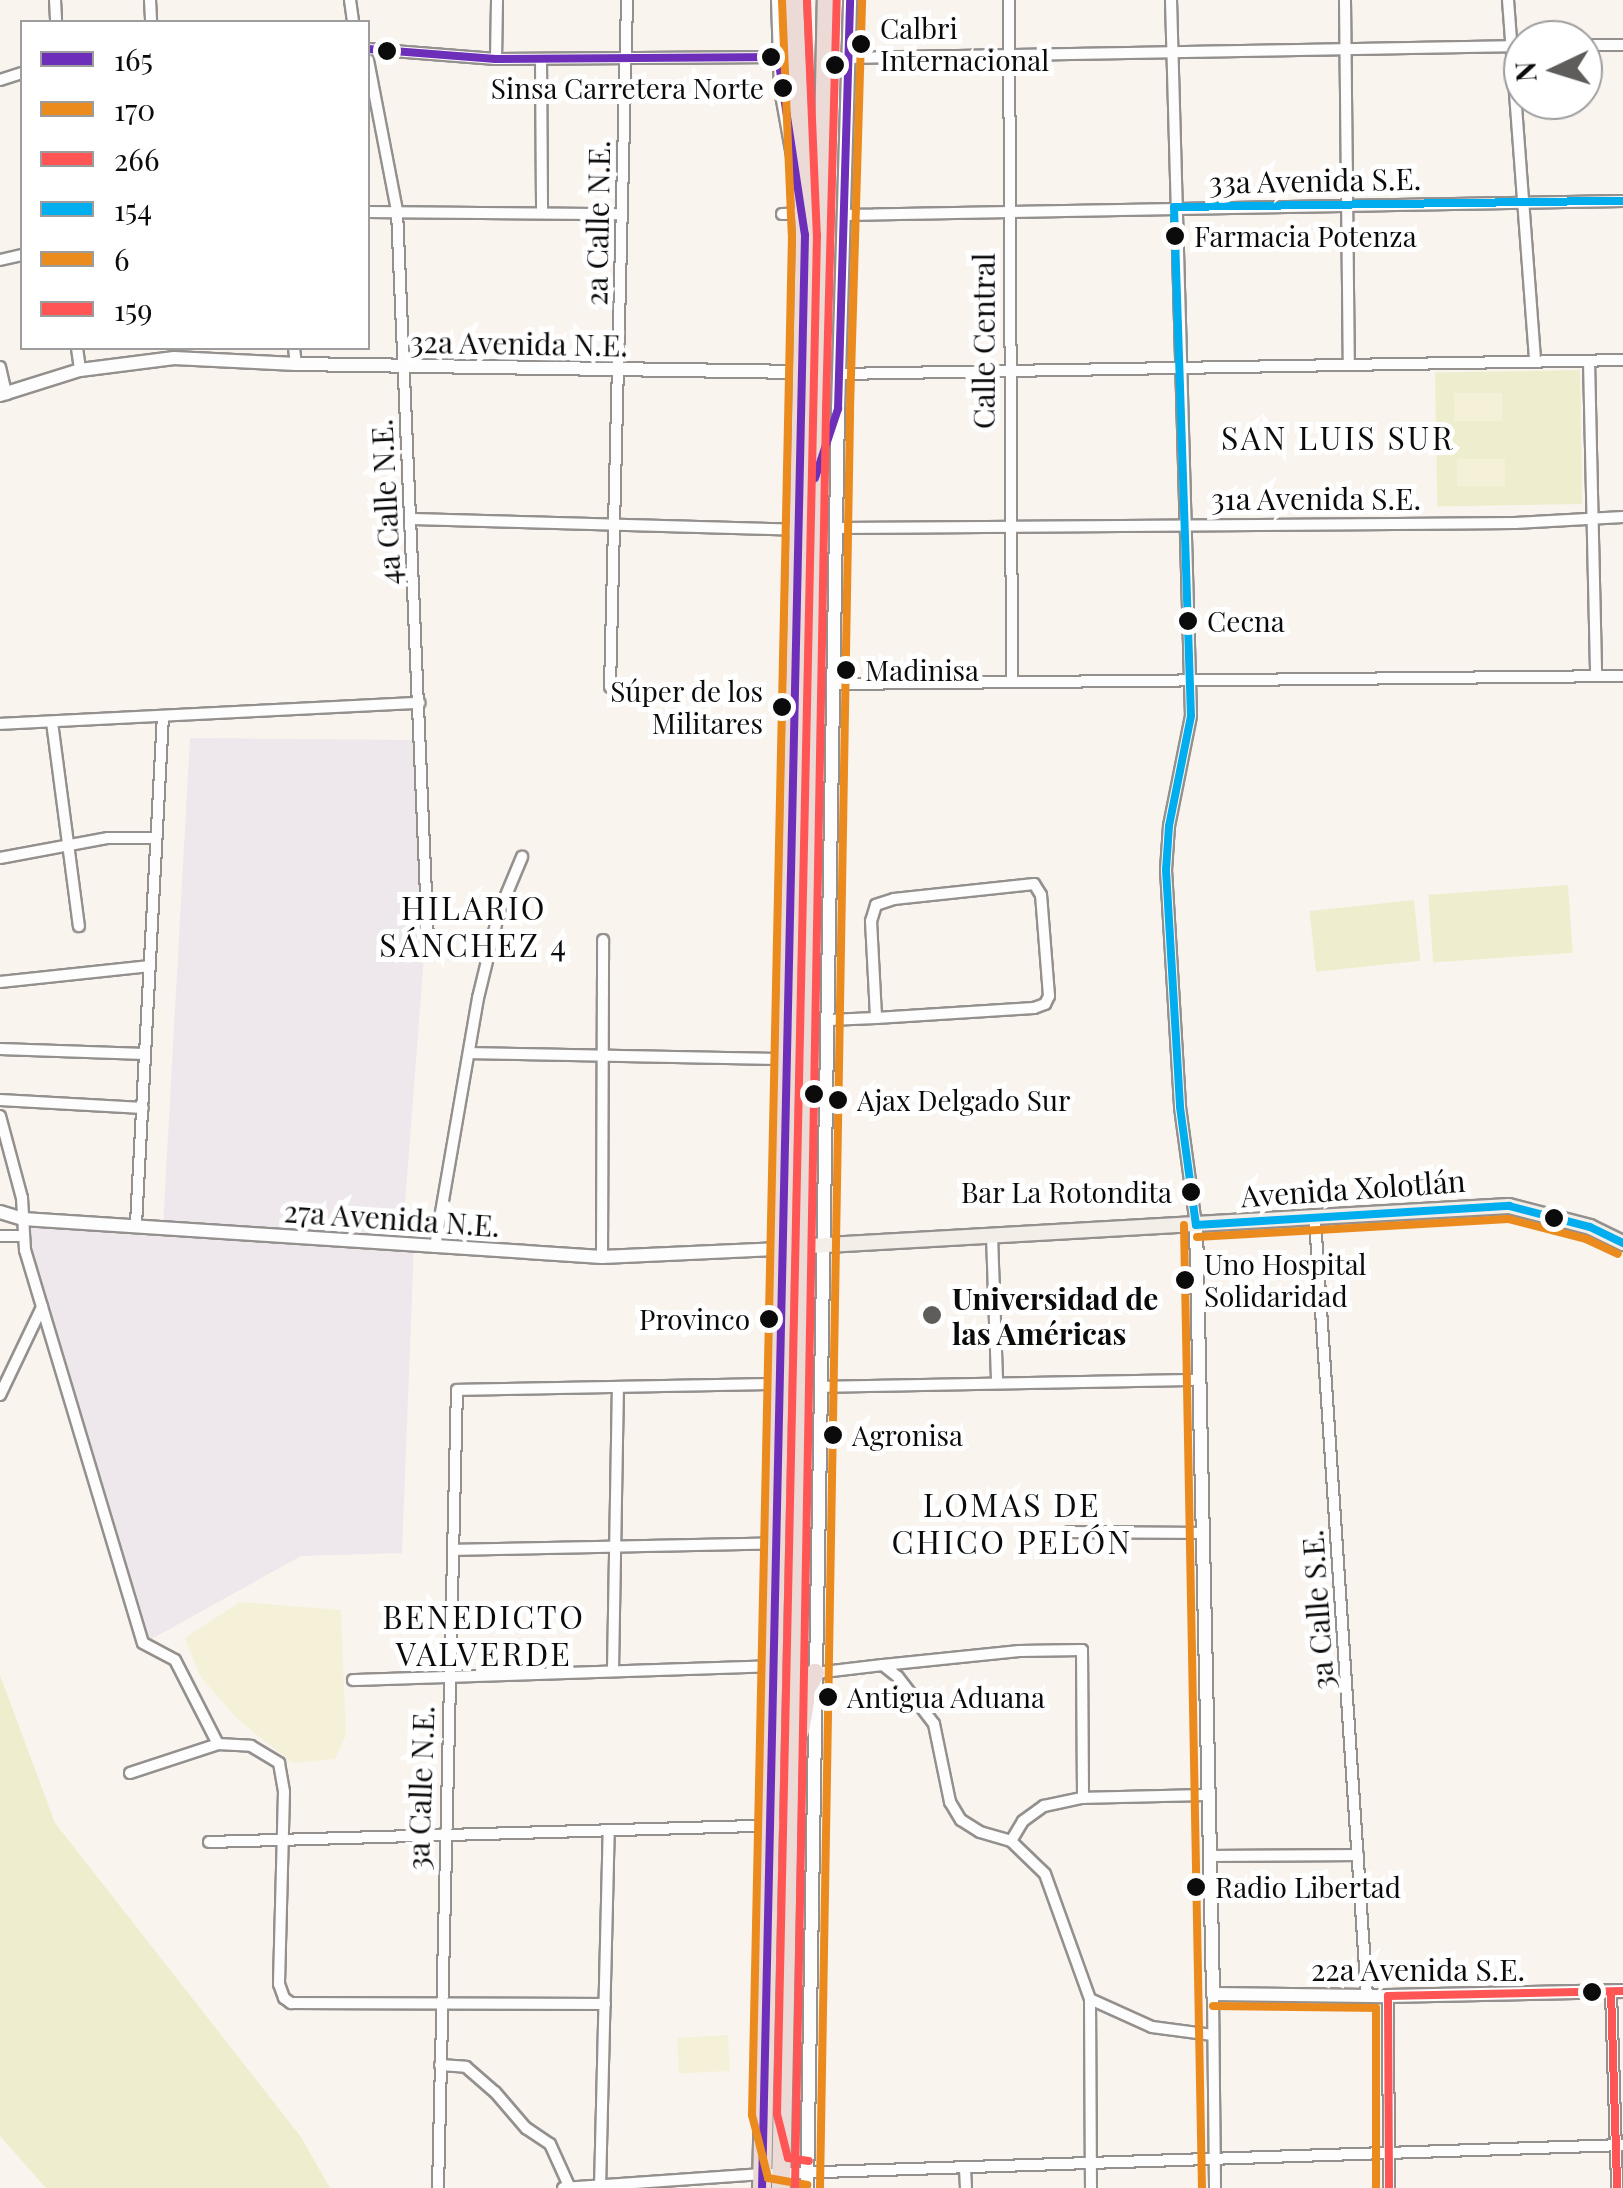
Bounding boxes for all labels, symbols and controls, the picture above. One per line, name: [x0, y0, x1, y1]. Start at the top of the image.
place label: Calbri Internacional: [880, 11, 1049, 77]
legend: [20, 20, 370, 350]
north arrow: [1503, 20, 1603, 120]
marker: Calbri Internacional: [851, 34, 871, 54]
text: 165: [114, 39, 153, 79]
unlabelled marker: [377, 41, 397, 61]
unlabelled marker: [761, 47, 781, 67]
unlabelled marker: [825, 55, 845, 75]
text: N: [1505, 61, 1544, 83]
place label: Sinsa Carretera Norte: [490, 71, 764, 105]
marker: Sinsa Carretera Norte: [773, 78, 793, 98]
text: 170: [114, 89, 155, 129]
text: 266: [114, 139, 159, 179]
street label: 2a Calle N.E.: [578, 140, 616, 306]
street label: 33a Avenida S.E.: [1208, 160, 1422, 200]
text: 154: [114, 189, 152, 229]
place label: Farmacia Potenza: [1194, 219, 1417, 253]
marker: Farmacia Potenza: [1165, 226, 1185, 246]
text: 6: [114, 239, 130, 279]
street label: Calle Central: [965, 253, 1001, 429]
text: 159: [114, 289, 152, 329]
street label: 32a Avenida N.E.: [409, 323, 629, 363]
street label: 4a Calle N.E.: [363, 418, 407, 586]
district label: SAN LUIS SUR: [1221, 418, 1455, 456]
street label: 31a Avenida S.E.: [1210, 480, 1422, 516]
place label: Cecna: [1207, 604, 1285, 638]
marker: Cecna: [1178, 611, 1198, 631]
place label: Madinisa: [865, 653, 979, 687]
marker: Madinisa: [836, 660, 856, 680]
place label: Súper de los Militares: [609, 674, 763, 740]
marker: Súper de los Militares: [772, 697, 792, 717]
district label: HILARIO SÁNCHEZ 4: [379, 889, 569, 964]
place label: Ajax Delgado Sur: [857, 1083, 1071, 1117]
unlabelled marker: [804, 1084, 824, 1104]
marker: Ajax Delgado Sur: [828, 1090, 848, 1110]
street label: Avenida Xolotlán: [1239, 1162, 1467, 1214]
place label: Bar La Rotondita: [960, 1175, 1172, 1209]
marker: Bar La Rotondita: [1181, 1182, 1201, 1202]
street label: 27a Avenida N.E.: [282, 1192, 502, 1244]
unlabelled marker: [1544, 1208, 1564, 1228]
place label: Uno Hospital Solidaridad: [1204, 1247, 1367, 1313]
marker: Uno Hospital Solidaridad: [1175, 1270, 1195, 1290]
place label: Universidad de las Américas: [952, 1280, 1158, 1350]
place label: Provinco: [639, 1302, 750, 1336]
marker: Universidad de las Américas: [921, 1304, 943, 1326]
marker: Provinco: [759, 1309, 779, 1329]
place label: Agronisa: [852, 1418, 963, 1452]
marker: Agronisa: [823, 1425, 843, 1445]
district label: LOMAS DE CHICO PELÓN: [891, 1486, 1133, 1561]
street label: 3a Calle S.E.: [1293, 1529, 1341, 1691]
district label: BENEDICTO VALVERDE: [383, 1598, 585, 1673]
place label: Antigua Aduana: [847, 1680, 1046, 1714]
marker: Antigua Aduana: [818, 1687, 838, 1707]
street label: 3a Calle N.E.: [399, 1705, 441, 1871]
place label: Radio Libertad: [1215, 1870, 1401, 1904]
marker: Radio Libertad: [1186, 1877, 1206, 1897]
street label: 22a Avenida S.E.: [1310, 1951, 1526, 1987]
unlabelled marker: [1582, 1982, 1602, 2002]

